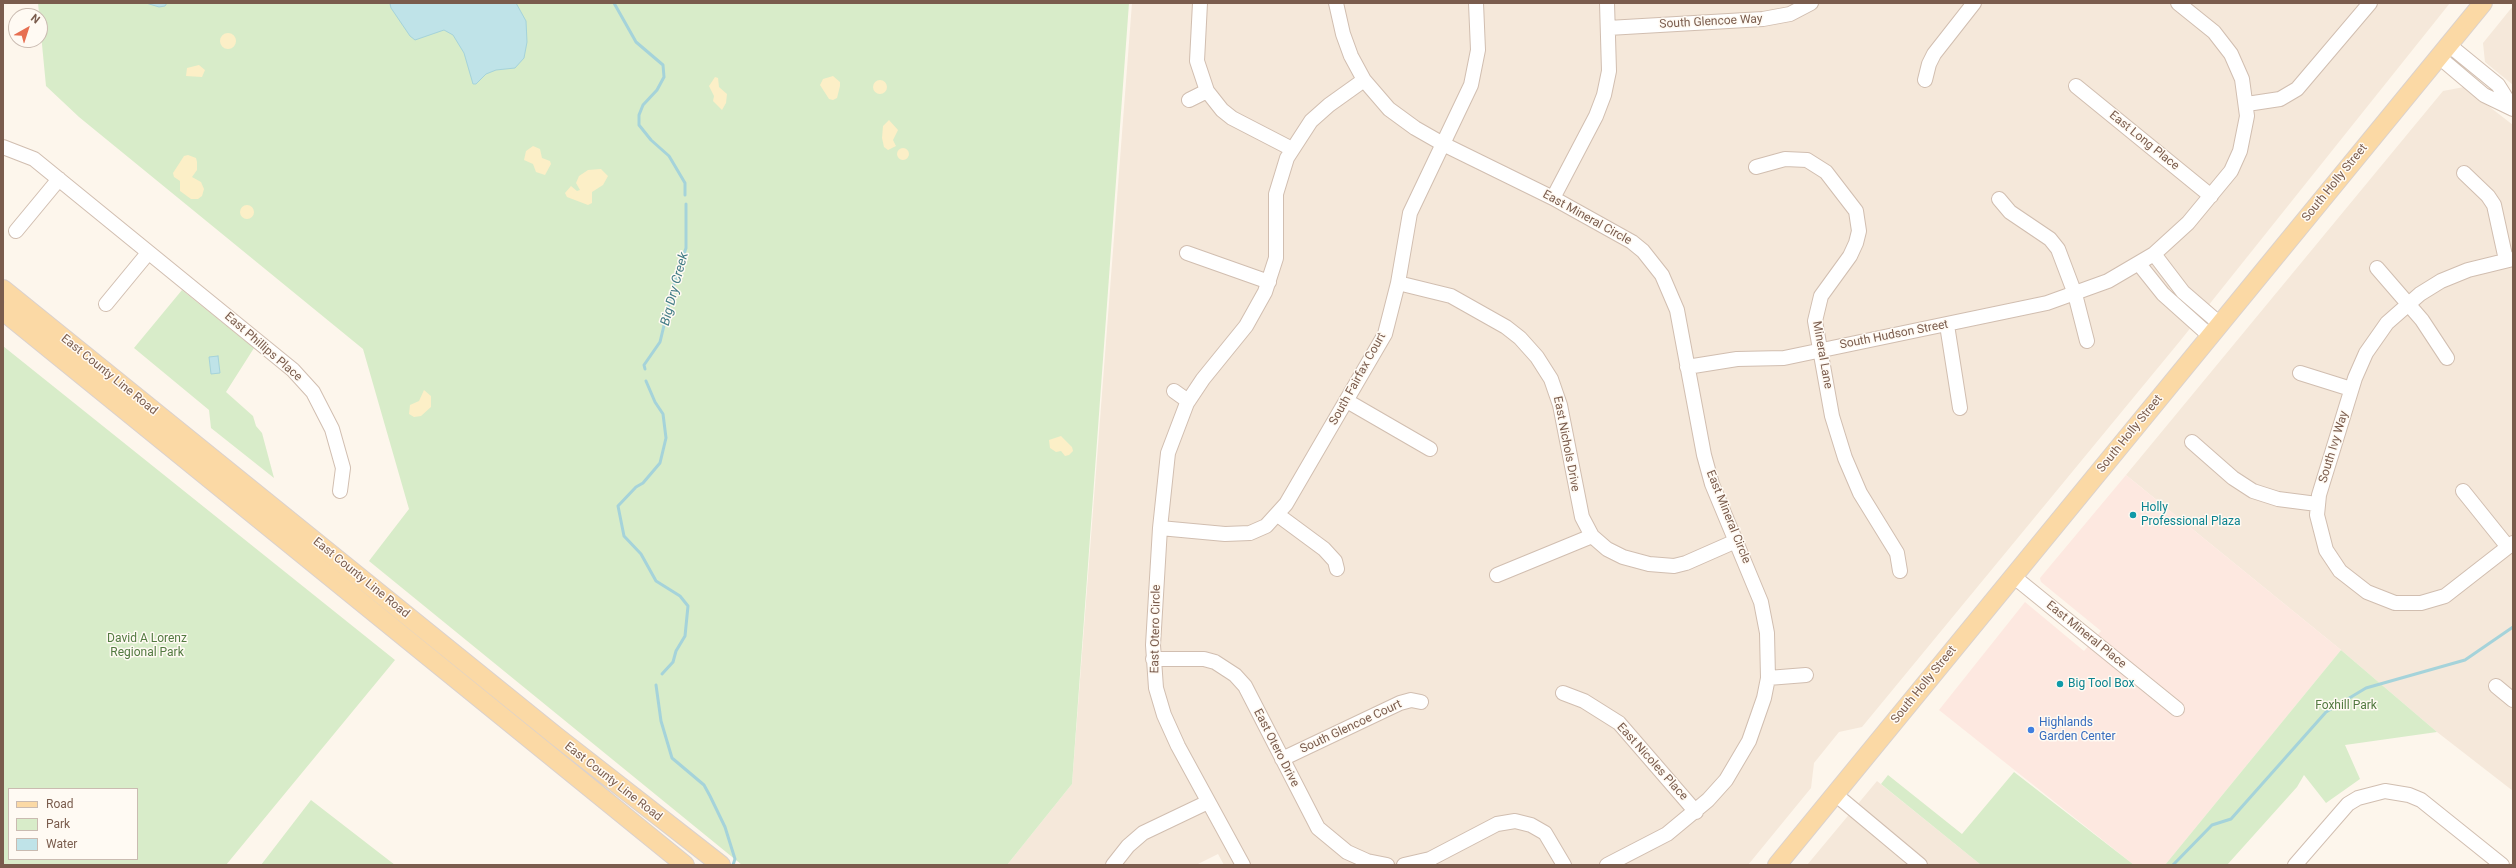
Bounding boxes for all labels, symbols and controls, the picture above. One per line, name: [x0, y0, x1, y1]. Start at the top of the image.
north arrow: [8, 8, 48, 48]
text: N: [28, 12, 42, 27]
street label: South Glencoe Way: [1659, 12, 1763, 32]
street label: East Long Place: [2106, 108, 2182, 174]
street label: South Holly Street: [2299, 141, 2371, 225]
street label: East Mineral Circle: [1540, 188, 1634, 248]
water label: Big Dry Creek: [658, 251, 692, 327]
street label: East Phillips Place: [221, 309, 305, 385]
street label: South Hudson Street: [1838, 317, 1950, 353]
street label: Mineral Lane: [1809, 320, 1835, 390]
street label: South Fairfax Court: [1327, 330, 1389, 428]
street label: East County Line Road: [58, 332, 160, 418]
street label: South Holly Street: [2094, 392, 2166, 476]
street label: East Nichols Drive: [1550, 395, 1582, 493]
street label: South Ivy Way: [2316, 409, 2352, 485]
street label: East Mineral Circle: [1703, 468, 1753, 566]
place label: Holly Professional Plaza: [2141, 501, 2240, 529]
marker: Holly Professional Plaza: [2128, 510, 2138, 520]
street label: East County Line Road: [310, 535, 412, 621]
street label: East Otero Circle: [1148, 584, 1164, 674]
street label: East Mineral Place: [2043, 598, 2129, 672]
park label: David A Lorenz Regional Park: [107, 632, 187, 660]
street label: South Holly Street: [1888, 643, 1960, 727]
place label: Big Tool Box: [2068, 677, 2134, 691]
marker: Big Tool Box: [2055, 679, 2065, 689]
street label: South Glencoe Court: [1298, 697, 1404, 757]
park label: Foxhill Park: [2315, 699, 2377, 713]
street label: East Otero Drive: [1250, 707, 1302, 789]
place label: Highlands Garden Center: [2039, 716, 2116, 744]
street label: East Nicoles Place: [1613, 720, 1691, 804]
marker: Highlands Garden Center: [2026, 725, 2036, 735]
street label: East County Line Road: [561, 739, 665, 825]
legend: [8, 788, 138, 860]
text: Road: [46, 797, 74, 811]
text: Park: [46, 817, 70, 831]
text: Water: [46, 837, 77, 851]

